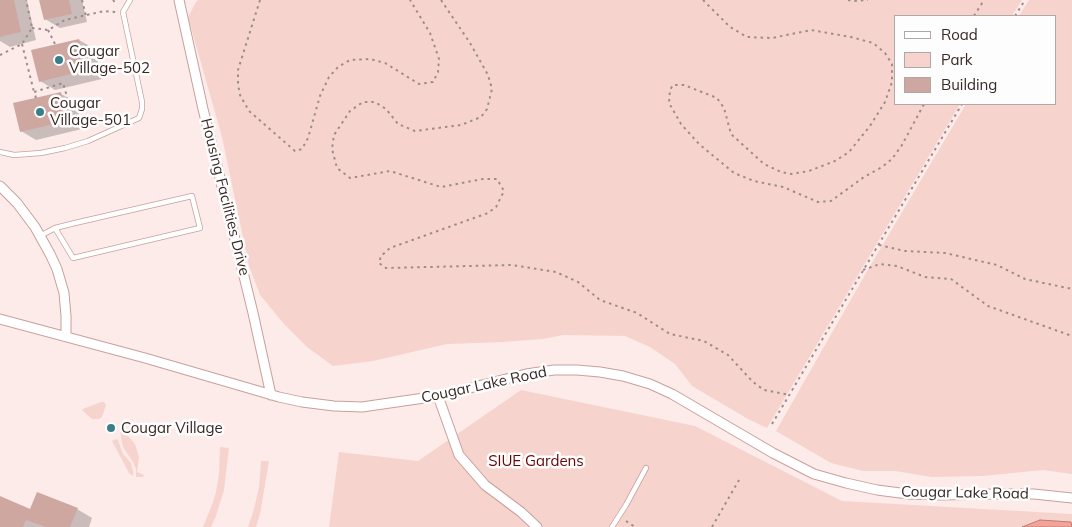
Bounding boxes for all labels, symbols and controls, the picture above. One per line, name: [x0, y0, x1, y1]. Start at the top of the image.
legend: [894, 15, 1057, 105]
text: Road: [941, 25, 978, 44]
place label: Cougar Village-502: [69, 42, 150, 77]
text: Park: [941, 50, 973, 69]
marker: Cougar Village-502: [53, 54, 65, 66]
text: Building: [941, 75, 997, 94]
place label: Cougar Village-501: [50, 94, 131, 129]
marker: Cougar Village-501: [34, 106, 46, 118]
street label: Housing Facilities Drive: [197, 117, 253, 277]
street label: Cougar Lake Road: [420, 363, 548, 407]
place label: Cougar Village: [121, 419, 223, 437]
marker: Cougar Village: [105, 422, 117, 434]
park label: SIUE Gardens: [488, 452, 584, 470]
street label: Cougar Lake Road: [901, 483, 1029, 503]

